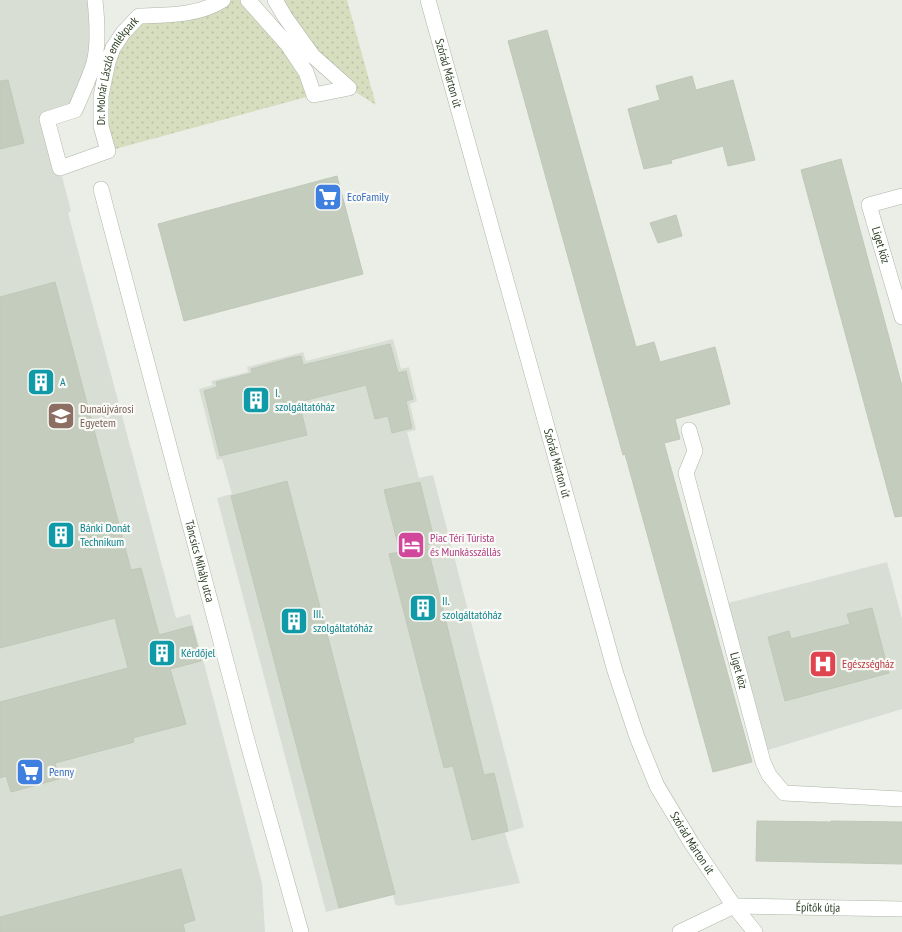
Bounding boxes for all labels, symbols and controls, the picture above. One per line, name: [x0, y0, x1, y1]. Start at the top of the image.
street label: Dr. Molnár László emlékpark: [93, 13, 142, 125]
street label: Szórád Márton út: [432, 37, 466, 110]
supermarket icon: EcoFamily: [313, 182, 343, 212]
place label: EcoFamily: [347, 189, 389, 204]
street label: Liget köz: [869, 225, 894, 265]
building icon: A: [26, 367, 56, 397]
place label: A: [60, 374, 66, 389]
building icon: I. szolgáltatóház: [241, 385, 271, 415]
place label: I. szolgáltatóház: [275, 385, 335, 414]
school or university icon: Dunaújvárosi Egyetem: [46, 401, 76, 431]
place label: Dunaújvárosi Egyetem: [80, 401, 134, 430]
street label: Szórád Márton út: [541, 427, 575, 500]
street label: Táncsics Mihály utca: [182, 519, 218, 604]
building icon: Bánki Donát Technikum: [46, 520, 76, 550]
place label: Bánki Donát Technikum: [80, 520, 131, 549]
hotel icon: Piac Téri Túrista és Munkásszállás: [396, 530, 426, 560]
place label: Piac Téri Túrista és Munkásszállás: [430, 530, 501, 559]
building icon: II. szolgáltatóház: [408, 593, 438, 623]
place label: II. szolgáltatóház: [442, 593, 502, 622]
building icon: III. szolgáltatóház: [279, 606, 309, 636]
place label: III. szolgáltatóház: [313, 606, 373, 635]
building icon: Kérdőjel: [147, 638, 177, 668]
place label: Kérdőjel: [181, 645, 216, 660]
hospital icon: Egészségház: [808, 649, 838, 679]
street label: Liget köz: [727, 650, 751, 690]
place label: Egészségház: [842, 656, 894, 671]
supermarket icon: Penny: [15, 757, 45, 787]
place label: Penny: [49, 764, 75, 779]
street label: Szórád Márton út: [667, 809, 719, 877]
street label: Építők útja: [796, 899, 841, 915]

